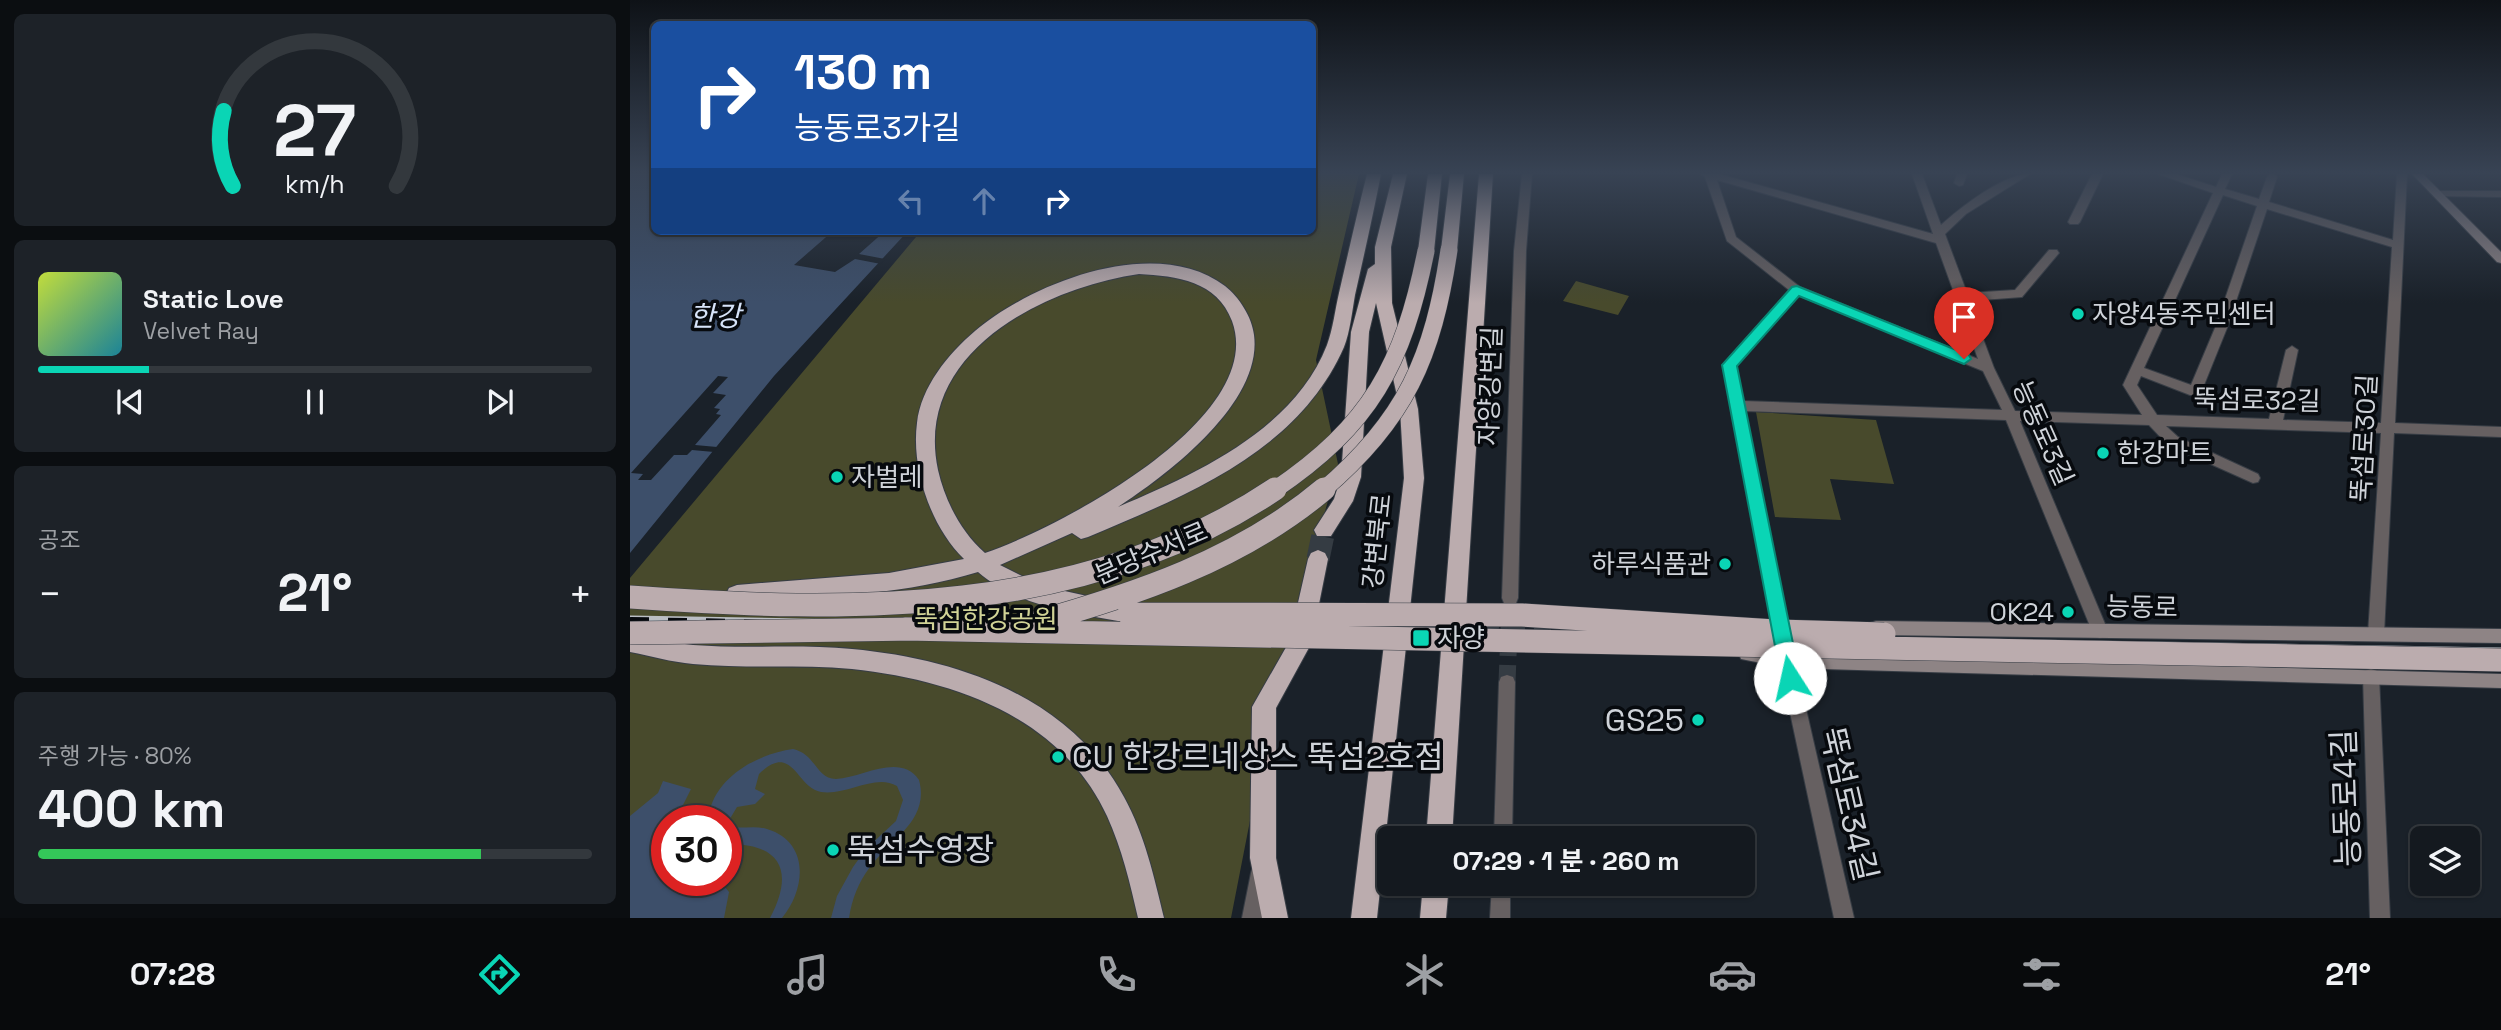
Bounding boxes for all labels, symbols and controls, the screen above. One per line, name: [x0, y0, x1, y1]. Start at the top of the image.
text: 130 m: [794, 41, 932, 103]
icon: right: [679, 49, 770, 140]
text: 27: [274, 84, 356, 177]
text: 능동로3가길: [794, 108, 961, 148]
text: km/h: [285, 168, 345, 200]
icon: left: [892, 182, 930, 220]
icon: ahead: [965, 182, 1003, 220]
icon: right: [1038, 182, 1076, 220]
text: Static Love: [143, 282, 284, 316]
pin: [1934, 287, 1994, 359]
place label: 자양4동주민센터: [2092, 297, 2276, 331]
water label: 한강: [689, 298, 744, 334]
icon: arrive: [1945, 298, 1983, 336]
marker: 자양4동주민센터: [2070, 306, 2086, 322]
text: Velvet Ray: [143, 316, 259, 346]
street label: 자양강변길: [1471, 326, 1509, 446]
street label: 뚝섬로30길: [2344, 373, 2384, 503]
street label: 능동로3길: [2005, 375, 2081, 491]
street label: 뚝섬로32길: [2193, 382, 2321, 418]
icon: previous: [111, 383, 149, 421]
icon: pause: [296, 383, 334, 421]
icon: next: [481, 383, 519, 421]
place label: 한강마트: [2117, 436, 2213, 470]
marker: 한강마트: [2095, 445, 2111, 461]
place label: 자벌레: [851, 460, 923, 494]
marker: 자벌레: [829, 469, 845, 485]
street label: 강변북로: [1355, 492, 1399, 590]
street label: 분당수서로: [1089, 514, 1213, 592]
text: 공조: [38, 525, 80, 555]
place label: 하루식품관: [1591, 547, 1711, 581]
marker: 하루식품관: [1717, 556, 1733, 572]
text: 21°: [278, 560, 352, 626]
text: −: [38, 570, 62, 618]
text: +: [568, 570, 592, 618]
street label: 능동로: [2106, 589, 2178, 625]
place label: OK24: [1990, 595, 2054, 629]
park label: 뚝섬한강공원: [914, 602, 1058, 636]
marker: OK24: [2060, 604, 2076, 620]
place label: 자양: [1437, 621, 1485, 655]
marker: 자양: [1411, 628, 1431, 648]
position arrow: [1753, 641, 1827, 715]
place label: GS25: [1605, 700, 1684, 740]
marker: GS25: [1690, 712, 1706, 728]
street label: 뚝섬로34길: [1812, 723, 1886, 885]
street label: 능동로4길: [2324, 728, 2368, 868]
place label: CU 한강르네상스 뚝섬2호점: [1072, 737, 1444, 777]
text: 주행 가능 · 80%: [38, 741, 192, 771]
marker: CU 한강르네상스 뚝섬2호점: [1050, 749, 1066, 765]
text: 400 km: [38, 776, 225, 842]
speed limit sign: 30: [651, 805, 742, 896]
map controls: [2410, 826, 2480, 896]
button: layers: [2410, 826, 2480, 896]
place label: 뚝섬수영장: [847, 830, 994, 870]
marker: 뚝섬수영장: [825, 842, 841, 858]
text: 07:29 · 1 분 · 260 m: [1452, 844, 1680, 878]
icon: directions: [475, 950, 524, 999]
icon: music: [783, 950, 832, 999]
icon: phone: [1092, 950, 1141, 999]
icon: climate: [1400, 950, 1449, 999]
icon: car: [1708, 950, 1757, 999]
icon: filters: [2017, 950, 2066, 999]
text: 07:28: [130, 954, 215, 994]
text: 21°: [2325, 954, 2371, 994]

